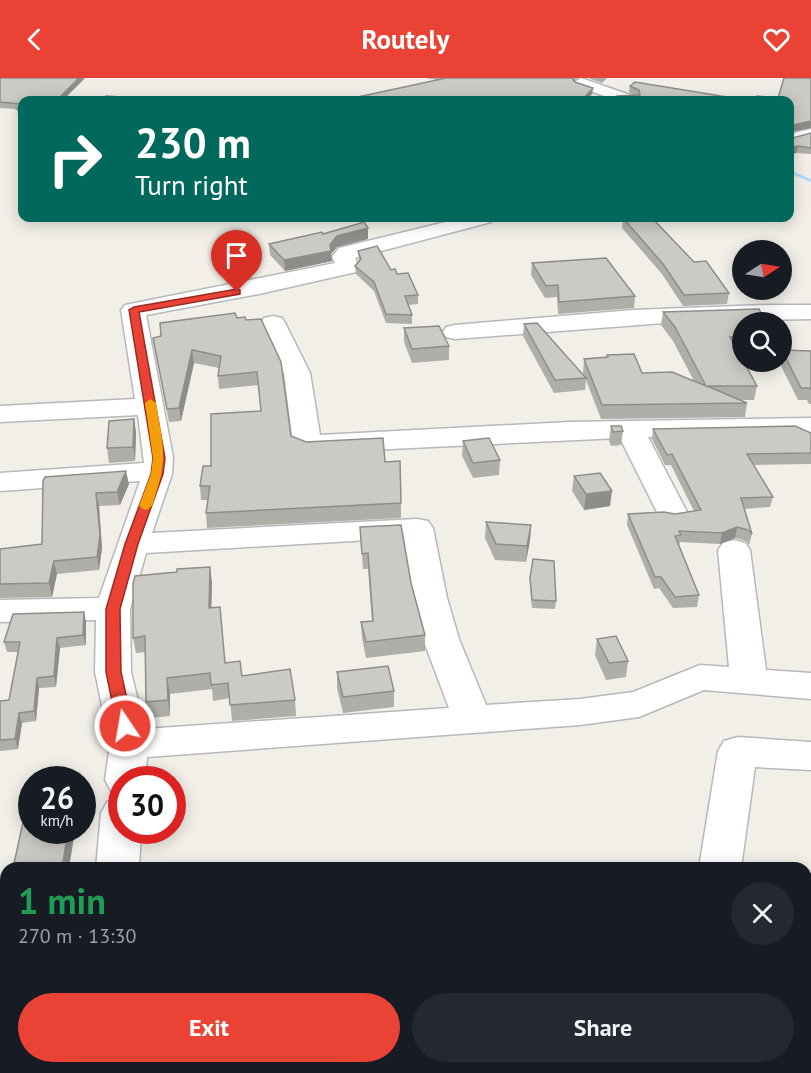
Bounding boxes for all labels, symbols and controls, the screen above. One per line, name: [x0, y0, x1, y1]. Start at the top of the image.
text: Routely: [362, 22, 449, 56]
icon: back: [18, 23, 51, 56]
icon: heart: [760, 23, 793, 56]
text: 230 m: [135, 115, 251, 170]
icon: right: [36, 120, 114, 198]
text: Turn right: [135, 168, 248, 202]
pin: [211, 230, 262, 292]
icon: arrive: [220, 239, 253, 272]
north arrow: [732, 240, 792, 300]
map controls: [732, 240, 792, 372]
button: search: [732, 312, 792, 372]
position arrow: [93, 694, 157, 758]
speed limit sign: 30: [108, 766, 186, 844]
text: 26: [40, 778, 74, 817]
text: km/h: [41, 811, 73, 830]
text: 1 min: [18, 877, 106, 924]
button: close: [731, 882, 794, 945]
text: 270 m · 13:30: [18, 923, 136, 949]
button: Exit: [18, 993, 400, 1062]
button: Share: [412, 993, 794, 1062]

